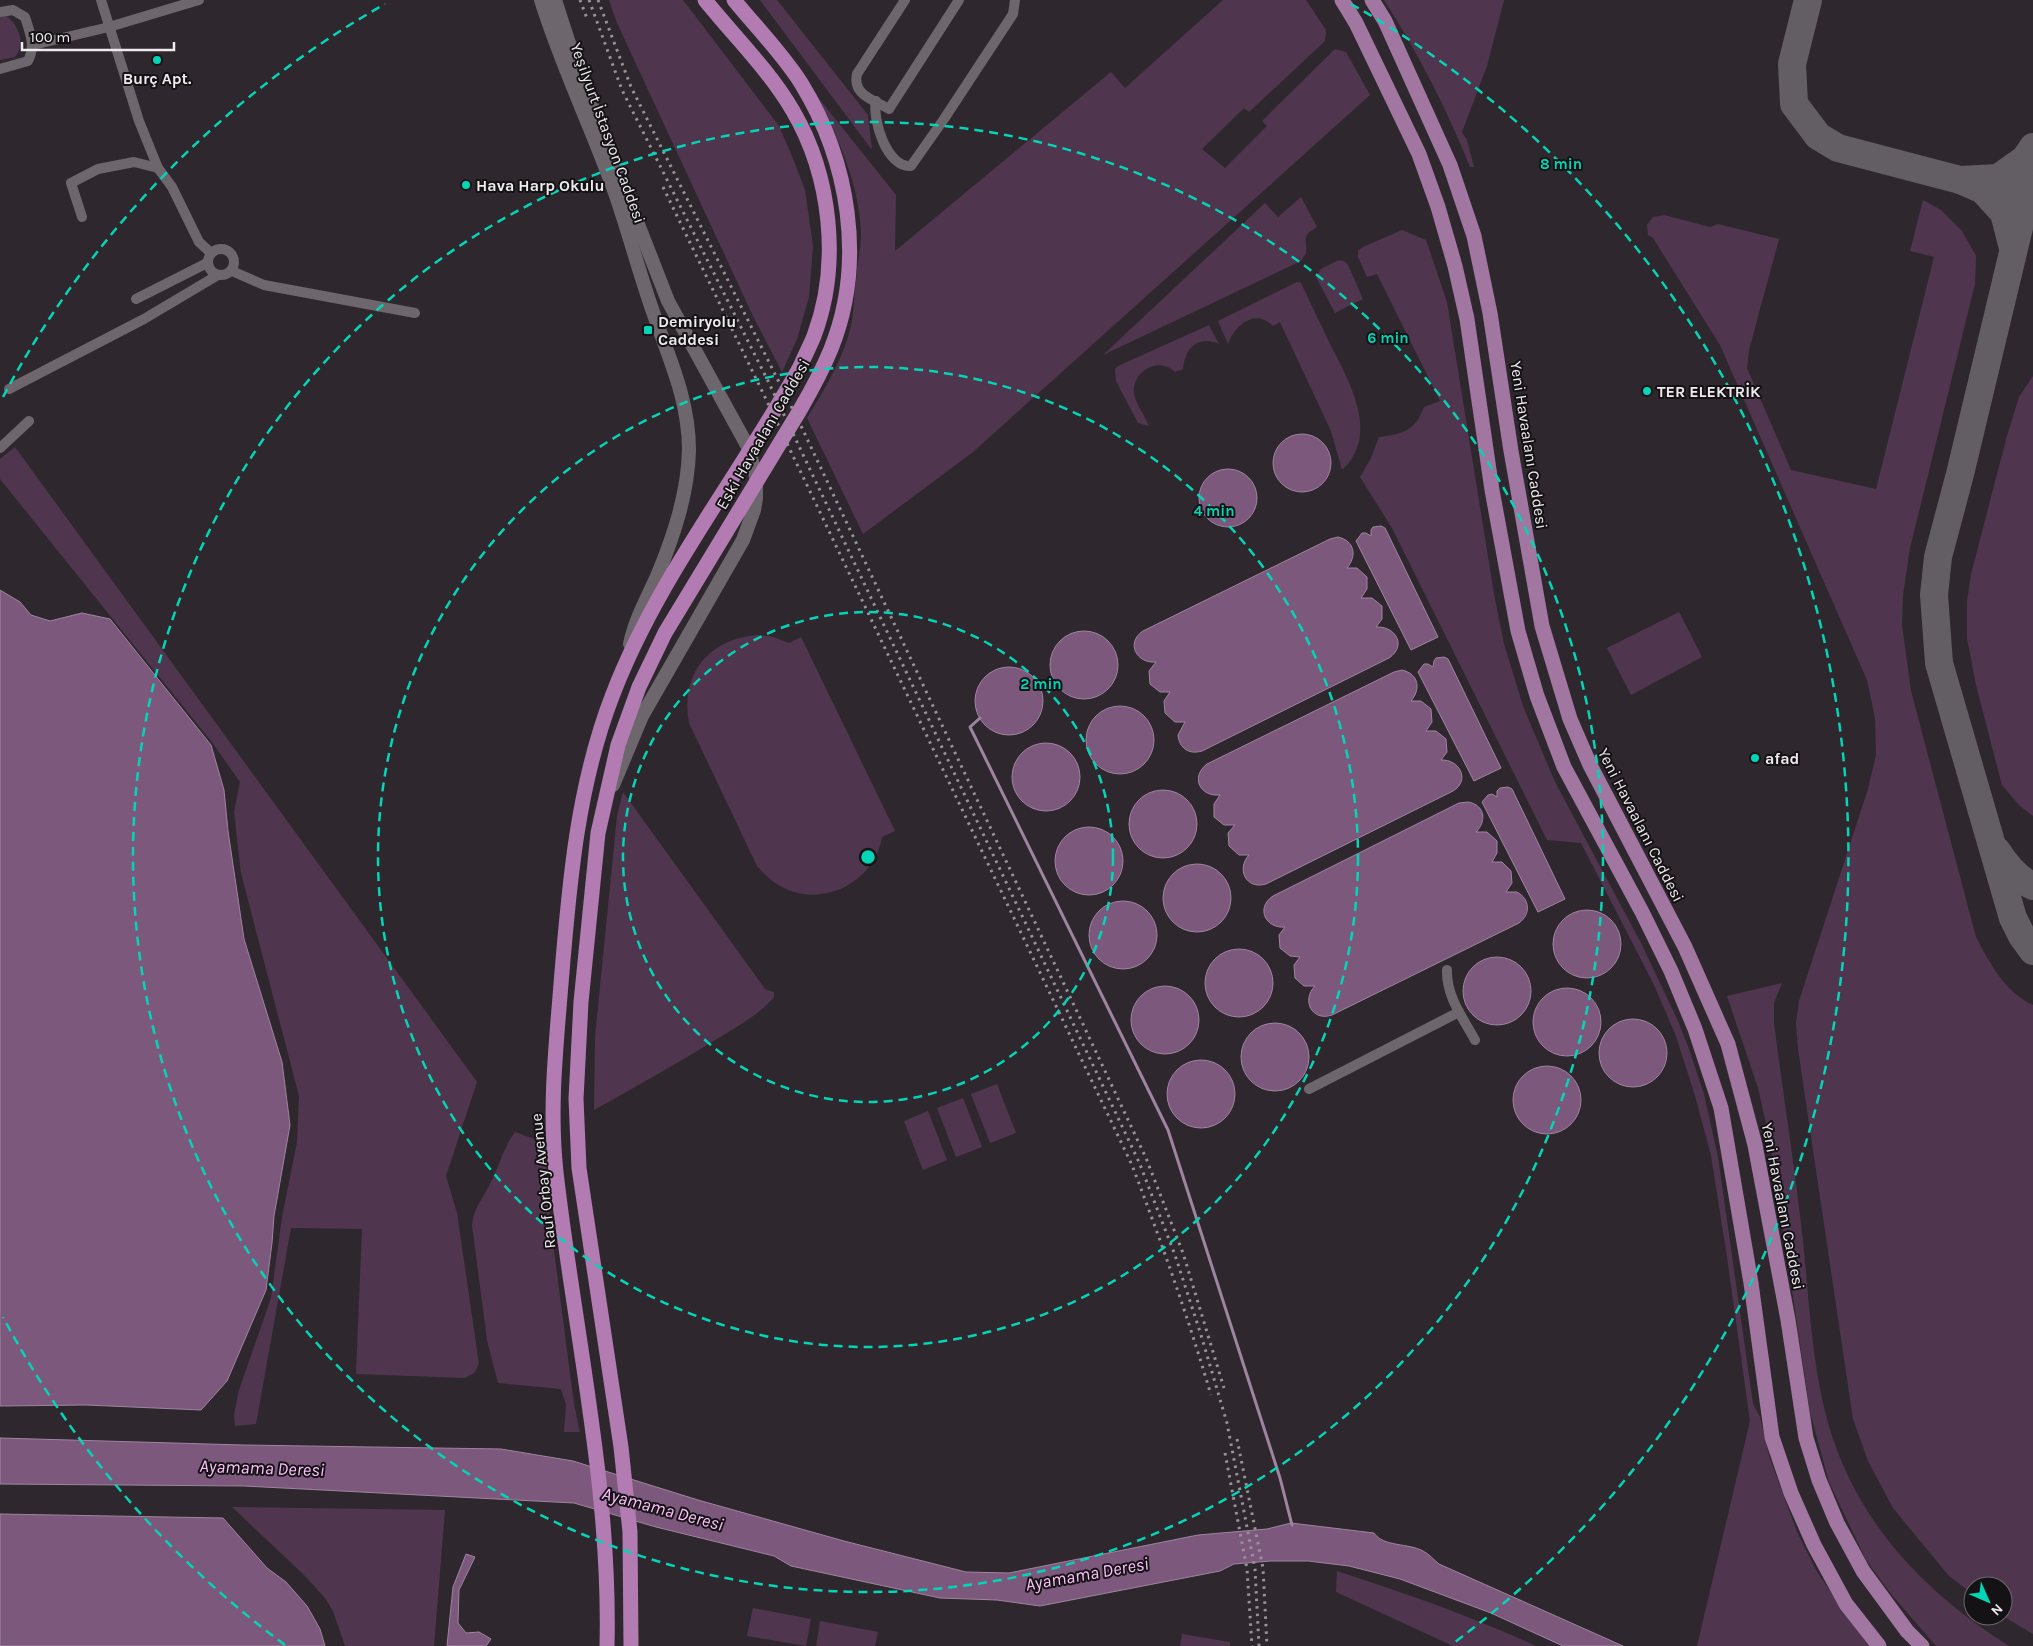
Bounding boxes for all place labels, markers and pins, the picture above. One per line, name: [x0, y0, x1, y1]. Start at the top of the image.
marker: Burç Apt.: [151, 54, 163, 66]
place label: Burç Apt.: [123, 69, 192, 88]
place label: Hava Harp Okulu: [476, 176, 604, 195]
marker: Hava Harp Okulu: [460, 179, 472, 191]
place label: Demiryolu Caddesi: [658, 312, 736, 349]
marker: Demiryolu Caddesi: [642, 324, 654, 336]
place label: TER ELEKTRİK: [1657, 382, 1761, 401]
marker: TER ELEKTRİK: [1641, 385, 1653, 397]
place label: afad: [1765, 749, 1799, 768]
marker: afad: [1749, 752, 1761, 764]
centre of rings: [859, 848, 877, 866]

